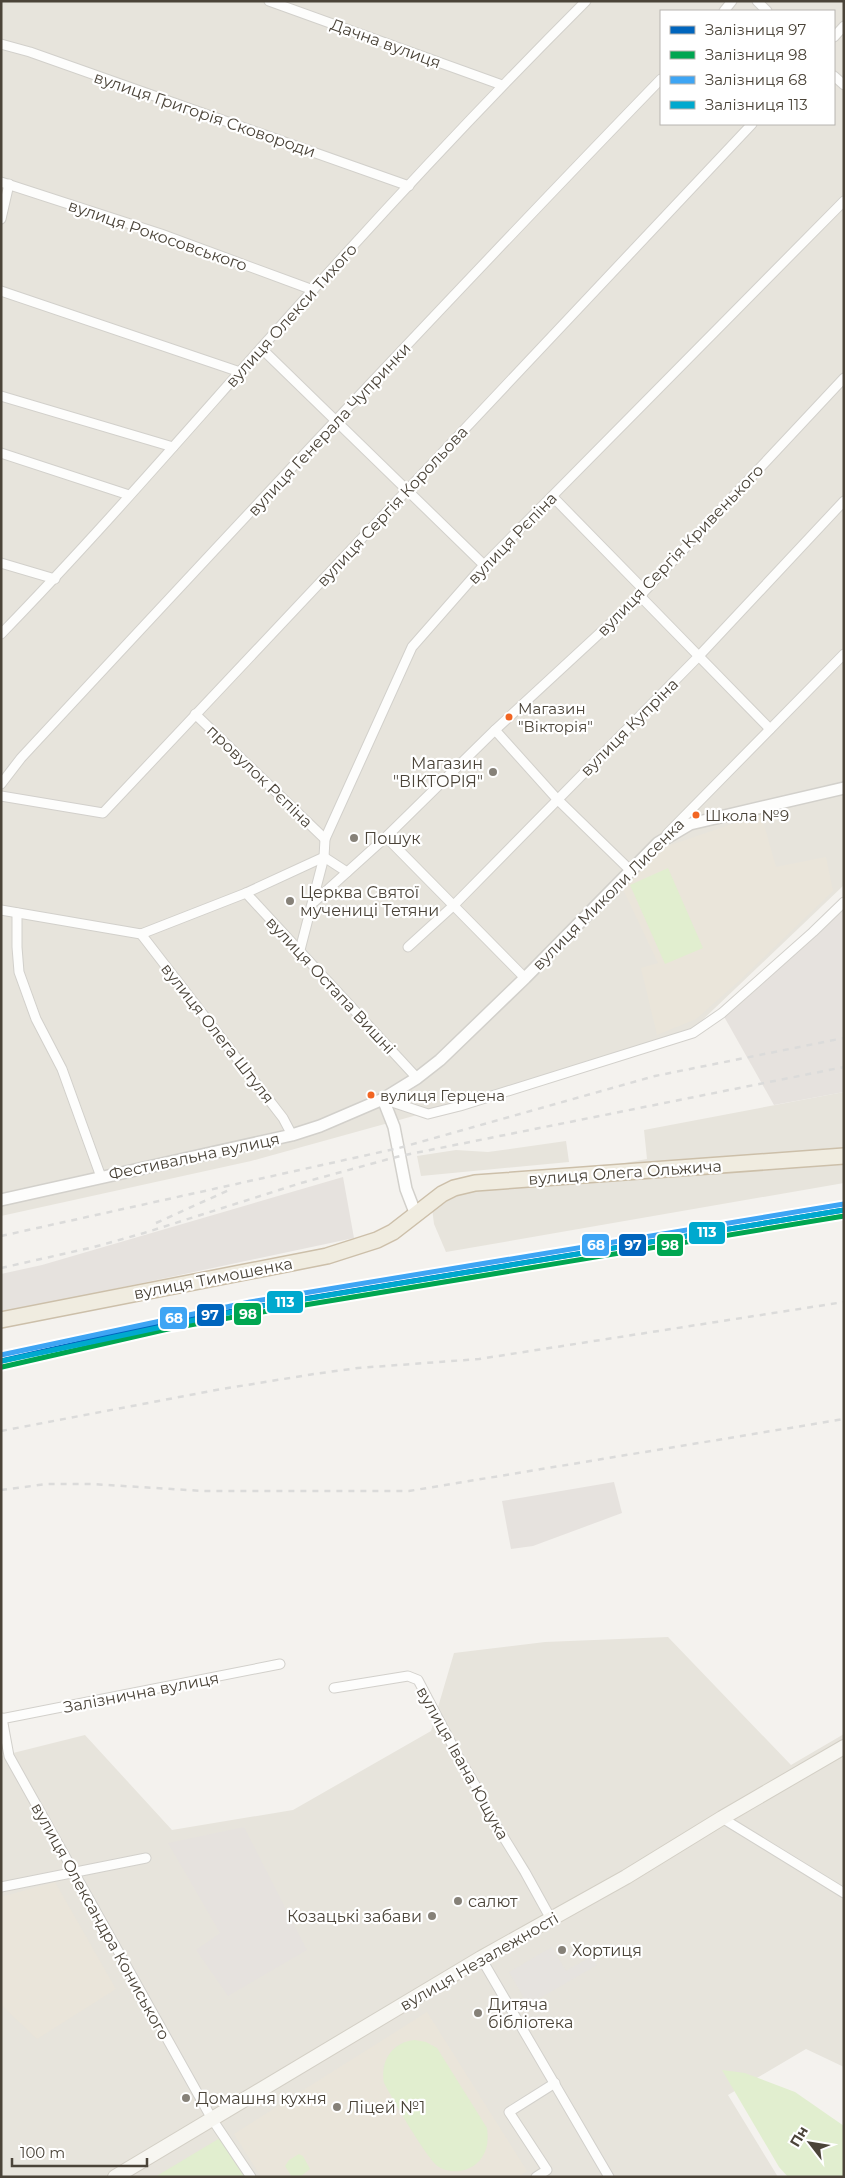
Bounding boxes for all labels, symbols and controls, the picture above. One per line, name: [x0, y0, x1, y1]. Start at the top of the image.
legend: [660, 10, 835, 125]
street label: Дачна вулиця: [328, 15, 444, 72]
text: Залізниця 97: [705, 20, 806, 39]
text: Залізниця 98: [705, 45, 807, 64]
street label: вулиця Григорія Сковороди: [92, 68, 318, 161]
text: Залізниця 68: [705, 70, 807, 89]
text: Залізниця 113: [705, 95, 808, 114]
street label: вулиця Рокосовського: [66, 196, 250, 275]
street label: вулиця Олекси Тихого: [222, 240, 361, 391]
street label: вулиця Генерала Чупринки: [244, 339, 415, 520]
street label: вулиця Сергія Корольова: [313, 422, 472, 591]
street label: вулиця Сергія Кривенького: [593, 461, 767, 640]
street label: вулиця Рєпіна: [464, 489, 561, 588]
street label: вулиця Купріна: [577, 675, 682, 780]
place label: Магазин "Вікторія": [518, 699, 593, 736]
marker: Магазин "Вікторія": [504, 712, 514, 722]
street label: провулок Рєпіна: [203, 721, 316, 832]
place label: Магазин "ВІКТОРІЯ": [393, 754, 483, 791]
marker: Магазин "ВІКТОРІЯ": [487, 766, 499, 778]
place label: Школа №9: [705, 806, 789, 825]
marker: Школа №9: [691, 810, 701, 820]
street label: вулиця Миколи Лисенка: [529, 815, 688, 974]
place label: Пошук: [364, 829, 421, 848]
marker: Пошук: [348, 832, 360, 844]
place label: Церква Святої мучениці Тетяни: [300, 883, 439, 920]
marker: Церква Святої мучениці Тетяни: [284, 895, 296, 907]
street label: вулиця Остапа Вишні: [262, 913, 399, 1058]
street label: вулиця Олега Штуля: [157, 960, 278, 1107]
place label: вулиця Герцена: [380, 1086, 505, 1105]
marker: вулиця Герцена: [366, 1090, 376, 1100]
street label: Фестивальна вулиця: [107, 1129, 281, 1184]
street label: вулиця Олега Ольжича: [528, 1156, 722, 1189]
line badge: 113: [688, 1221, 726, 1245]
text: 113: [697, 1223, 717, 1241]
line badge: 68: [581, 1233, 610, 1257]
line badge: 97: [618, 1233, 647, 1257]
line badge: 98: [656, 1233, 684, 1257]
text: 68: [587, 1236, 605, 1254]
text: 97: [624, 1236, 642, 1254]
text: 98: [661, 1236, 679, 1254]
street label: вулиця Тимошенка: [132, 1254, 294, 1303]
line badge: 113: [266, 1290, 304, 1314]
text: 113: [275, 1293, 295, 1311]
line badge: 98: [233, 1302, 262, 1326]
line badge: 97: [196, 1303, 225, 1327]
text: 98: [239, 1305, 257, 1323]
line badge: 68: [159, 1306, 188, 1330]
text: 97: [201, 1306, 219, 1324]
text: 68: [165, 1309, 183, 1327]
street label: Залізнична вулиця: [62, 1668, 220, 1717]
street label: вулиця Івана Ющука: [412, 1683, 513, 1843]
street label: вулиця Олександра Кониського: [27, 1799, 174, 2043]
place label: салют: [468, 1892, 518, 1911]
marker: салют: [452, 1895, 464, 1907]
place label: Козацькі забави: [287, 1907, 422, 1926]
street label: вулиця Незалежності: [397, 1908, 562, 2015]
marker: Козацькі забави: [426, 1910, 438, 1922]
place label: Хортиця: [572, 1941, 642, 1960]
marker: Хортиця: [556, 1944, 568, 1956]
place label: Дитяча бібліотека: [488, 1995, 573, 2032]
marker: Дитяча бібліотека: [472, 2007, 484, 2019]
place label: Домашня кухня: [196, 2089, 327, 2108]
marker: Домашня кухня: [180, 2092, 192, 2104]
place label: Ліцей №1: [347, 2098, 425, 2117]
marker: Ліцей №1: [331, 2101, 343, 2113]
north arrow: [785, 2118, 835, 2168]
text: Пн: [786, 2123, 812, 2150]
scale bar: [12, 2136, 148, 2168]
text: 100 m: [20, 2143, 65, 2162]

